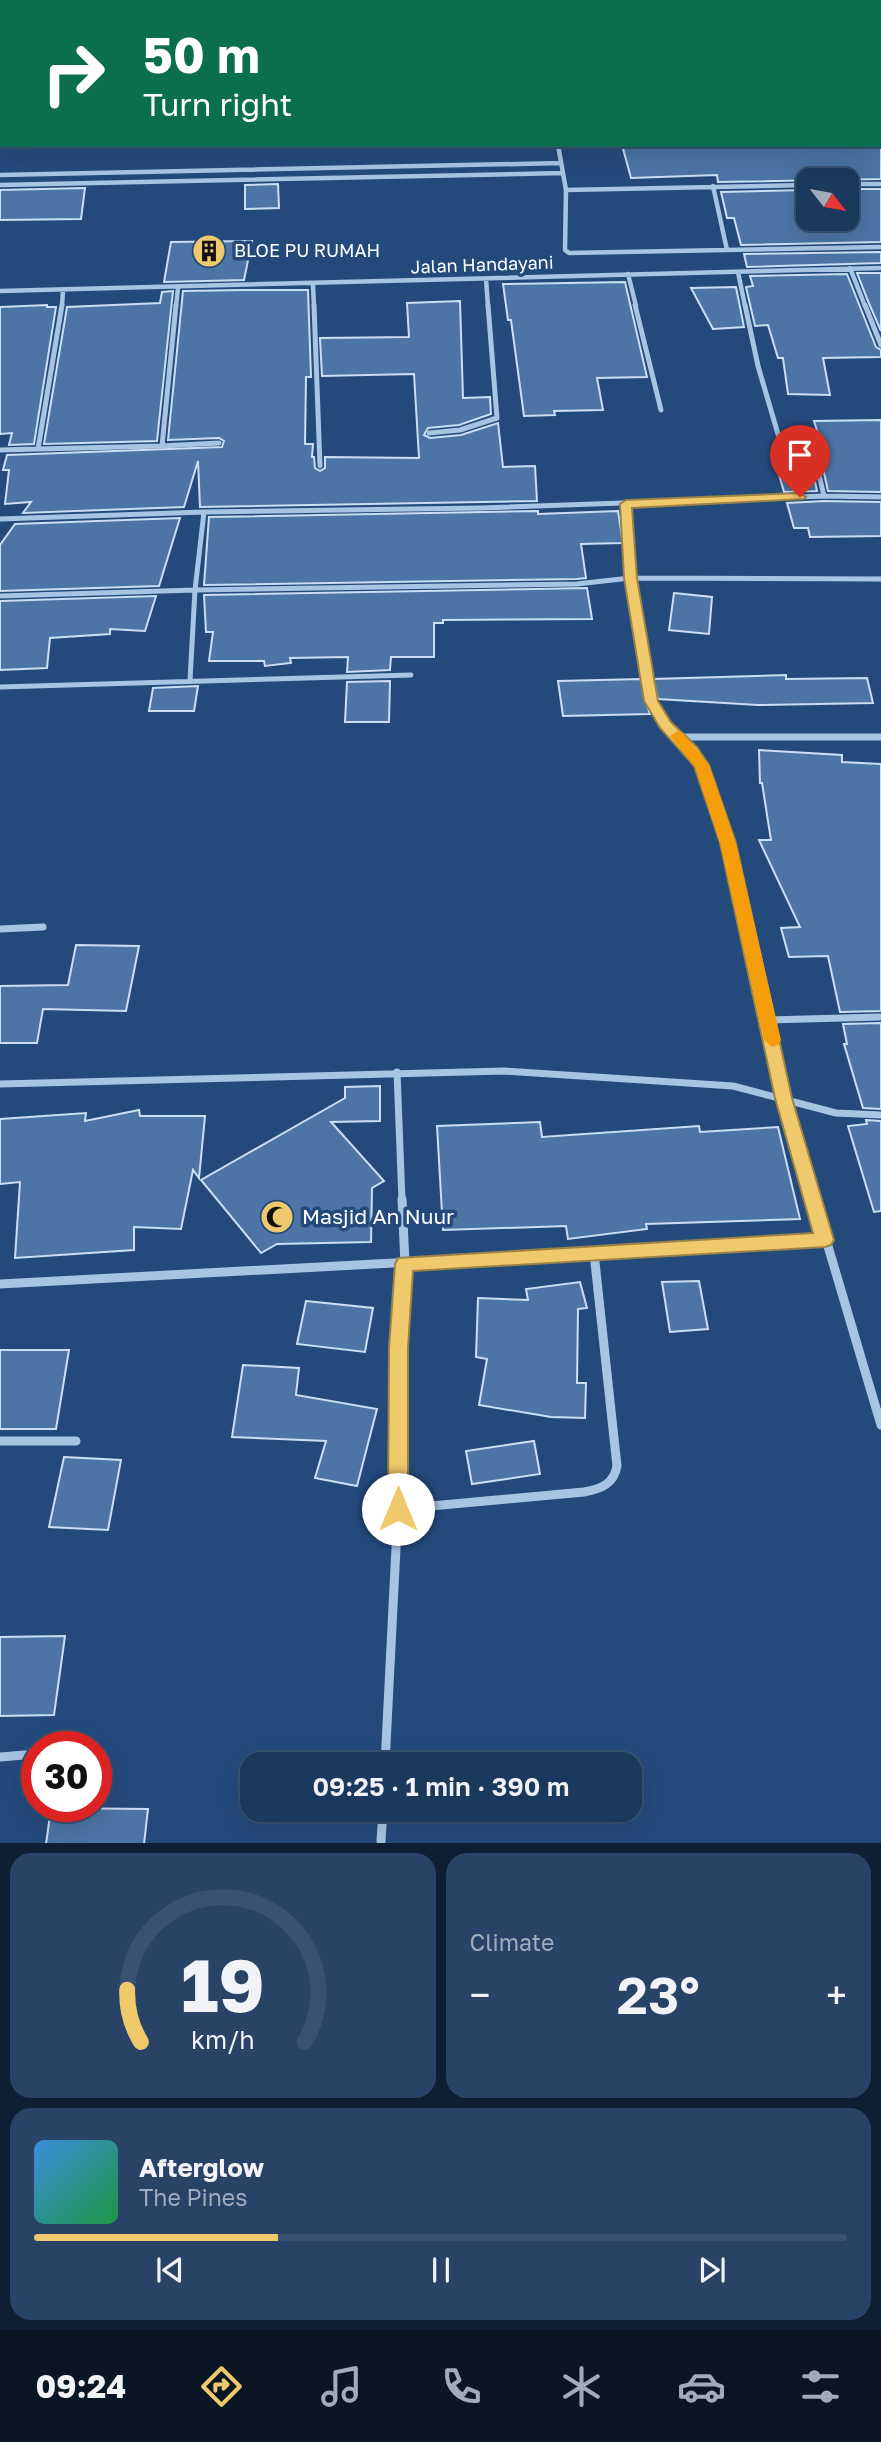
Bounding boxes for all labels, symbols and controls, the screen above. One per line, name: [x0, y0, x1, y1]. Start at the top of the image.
text: 50 m: [143, 25, 260, 84]
icon: right: [28, 28, 119, 119]
text: Turn right: [143, 85, 292, 123]
north arrow: [796, 168, 859, 231]
map controls: [796, 168, 859, 231]
building icon: BLOE PU RUMAH: [190, 232, 228, 270]
place label: BLOE PU RUMAH: [234, 239, 380, 261]
street label: Jalan Handayani: [410, 251, 554, 277]
pin: [770, 425, 830, 497]
icon: arrive: [781, 436, 819, 474]
mosque icon: Masjid An Nuur: [258, 1198, 296, 1236]
place label: Masjid An Nuur: [302, 1203, 454, 1229]
position arrow: [361, 1472, 435, 1546]
speed limit sign: 30: [21, 1731, 112, 1822]
text: 09:25 · 1 min · 390 m: [312, 1771, 570, 1802]
text: Climate: [470, 1928, 554, 1956]
text: 19: [181, 1941, 265, 2028]
text: 23°: [617, 1963, 700, 2025]
text: −: [470, 1972, 490, 2017]
text: +: [826, 1972, 847, 2017]
text: km/h: [191, 2023, 255, 2054]
text: Afterglow: [139, 2152, 264, 2183]
text: The Pines: [139, 2183, 247, 2211]
icon: previous: [151, 2251, 189, 2289]
icon: pause: [422, 2251, 460, 2289]
icon: next: [693, 2251, 731, 2289]
icon: directions: [197, 2362, 246, 2411]
icon: music: [317, 2362, 366, 2411]
icon: phone: [437, 2362, 486, 2411]
icon: climate: [557, 2362, 606, 2411]
icon: car: [677, 2362, 726, 2411]
icon: filters: [796, 2362, 845, 2411]
text: 09:24: [35, 2367, 126, 2405]

